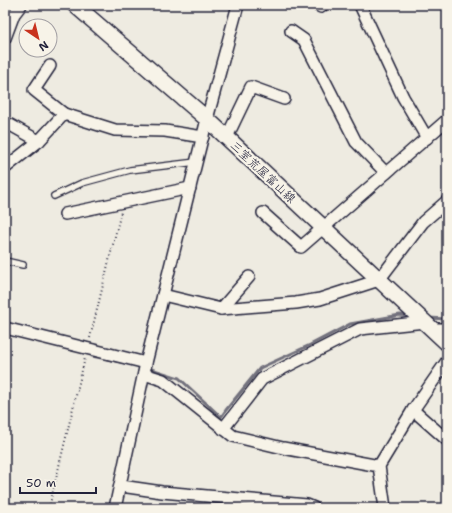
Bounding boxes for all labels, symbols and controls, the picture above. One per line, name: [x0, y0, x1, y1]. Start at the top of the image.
north arrow: [18, 18, 58, 58]
text: N: [35, 37, 51, 55]
street label: 三室荒屋富山線: [227, 137, 299, 207]
scale bar: [20, 469, 96, 495]
text: 50 m: [26, 475, 56, 491]

